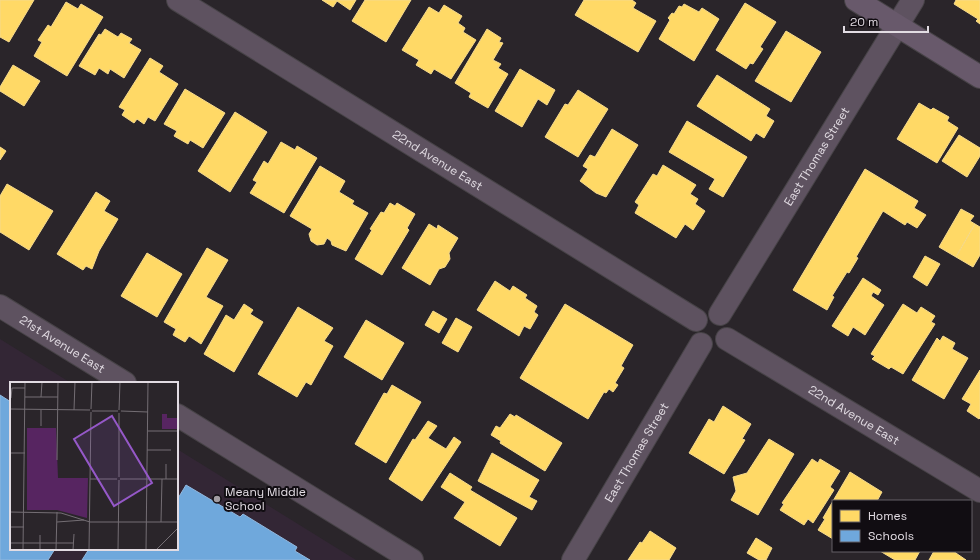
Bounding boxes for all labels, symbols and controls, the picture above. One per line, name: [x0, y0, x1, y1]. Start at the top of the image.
scale bar: [844, 8, 928, 34]
text: 20 m: [850, 14, 878, 30]
street label: East Thomas Street: [780, 104, 853, 209]
street label: 22nd Avenue East: [389, 126, 486, 194]
street label: 21st Avenue East: [16, 312, 108, 377]
inset map: [10, 382, 178, 550]
street label: 22nd Avenue East: [805, 382, 902, 449]
street label: East Thomas Street: [601, 400, 672, 505]
place label: Meany Middle School: [225, 484, 306, 514]
marker: Meany Middle School: [212, 494, 222, 504]
legend: [832, 500, 972, 552]
text: Homes: [868, 508, 907, 524]
text: Schools: [868, 528, 914, 544]

